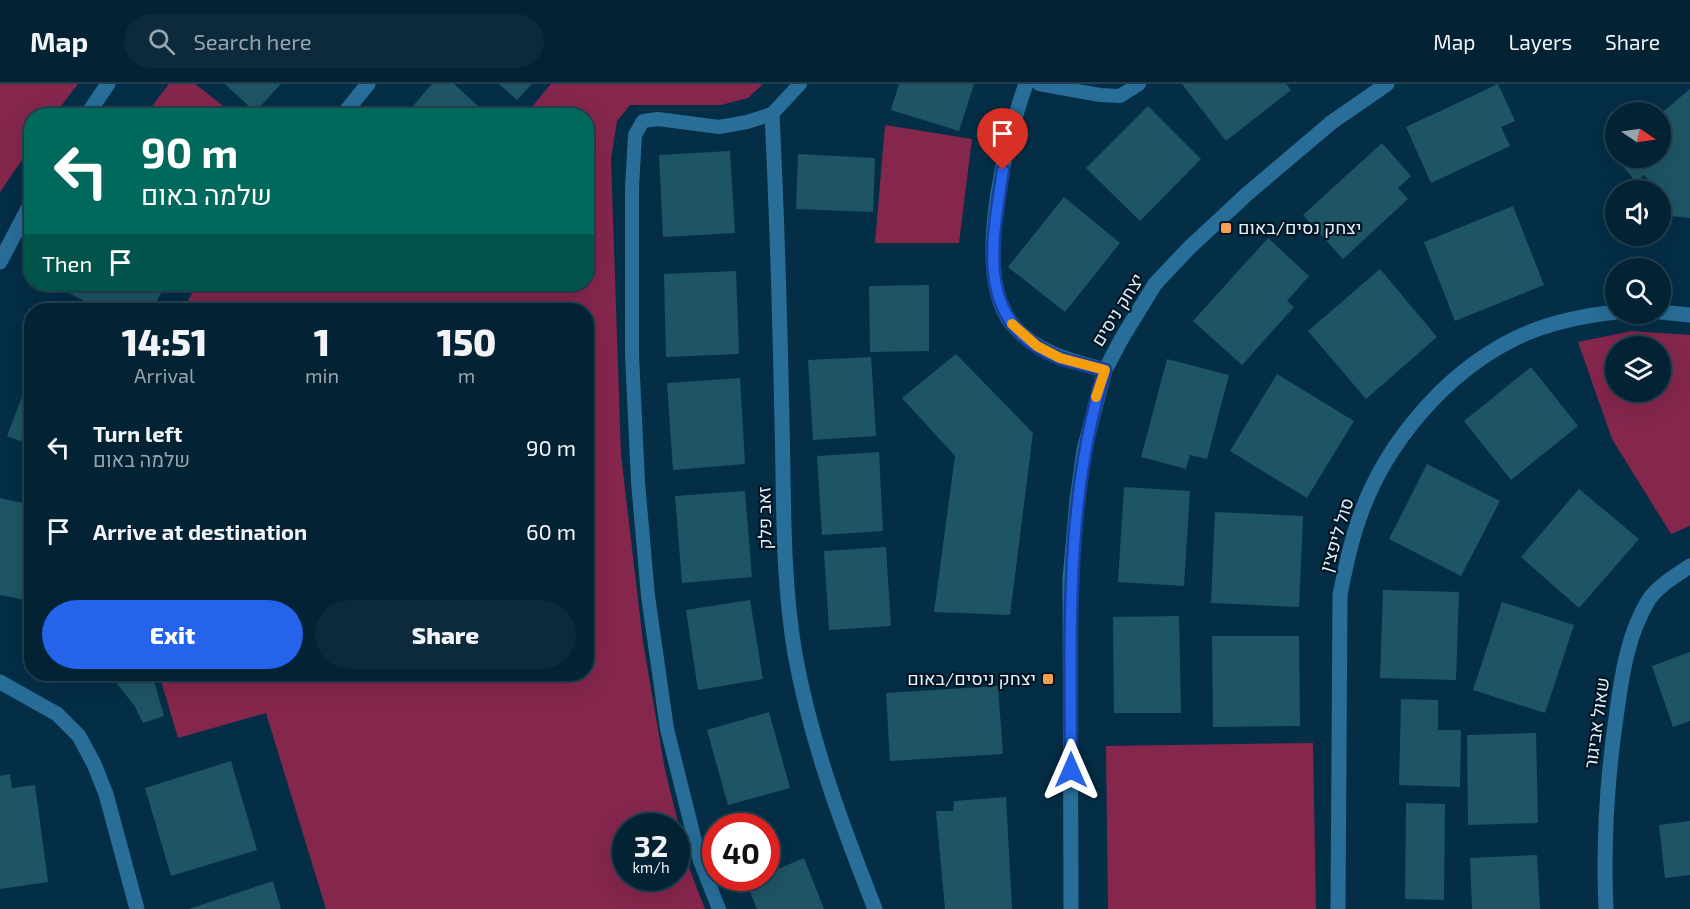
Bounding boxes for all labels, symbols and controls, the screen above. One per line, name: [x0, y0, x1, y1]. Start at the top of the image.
search box: [124, 14, 544, 68]
text: Map: [30, 24, 88, 58]
icon: search: [145, 25, 178, 58]
text: Search here: [193, 28, 312, 54]
text: Map: [1433, 29, 1475, 54]
text: Layers: [1508, 29, 1572, 54]
text: Share: [1605, 29, 1660, 54]
north arrow: [1605, 102, 1671, 168]
map controls: [1605, 102, 1671, 402]
pin: [977, 108, 1028, 170]
icon: arrive: [986, 117, 1019, 150]
text: 90 m: [141, 126, 238, 176]
icon: left: [42, 132, 120, 210]
text: שלמה באום: [141, 178, 272, 210]
button: sound: [1605, 180, 1671, 246]
place label: יצחק נסים/באום: [1238, 216, 1361, 238]
marker: יצחק נסים/באום: [1219, 221, 1233, 235]
icon: arrive: [104, 246, 137, 279]
text: Then: [42, 250, 92, 276]
button: search: [1605, 258, 1671, 324]
street label: יצחק ניסים: [1086, 269, 1148, 350]
text: 14:51: [122, 320, 207, 363]
text: 1: [314, 320, 330, 363]
text: 150: [437, 320, 496, 363]
button: layers: [1605, 336, 1671, 402]
text: Arrival: [134, 363, 195, 387]
text: min: [305, 363, 339, 387]
text: m: [458, 363, 475, 387]
text: Turn left: [93, 420, 182, 446]
icon: left: [42, 431, 75, 464]
text: 90 m: [526, 434, 576, 460]
text: שלמה באום: [93, 447, 190, 471]
street label: זאב פלק: [752, 486, 776, 550]
street label: סול ליפצין: [1314, 495, 1358, 574]
icon: arrive: [42, 515, 75, 548]
text: Arrive at destination: [93, 518, 307, 544]
text: 60 m: [526, 518, 576, 544]
button: Exit: [42, 600, 303, 669]
button: Share: [315, 600, 576, 669]
place label: יצחק ניסים/באום: [907, 667, 1036, 689]
marker: יצחק ניסים/באום: [1041, 672, 1055, 686]
street label: שאול אביגור: [1579, 676, 1613, 770]
position arrow: [1039, 738, 1103, 802]
speed limit sign: 40: [702, 813, 780, 891]
text: 32: [634, 827, 668, 863]
text: km/h: [632, 858, 670, 876]

